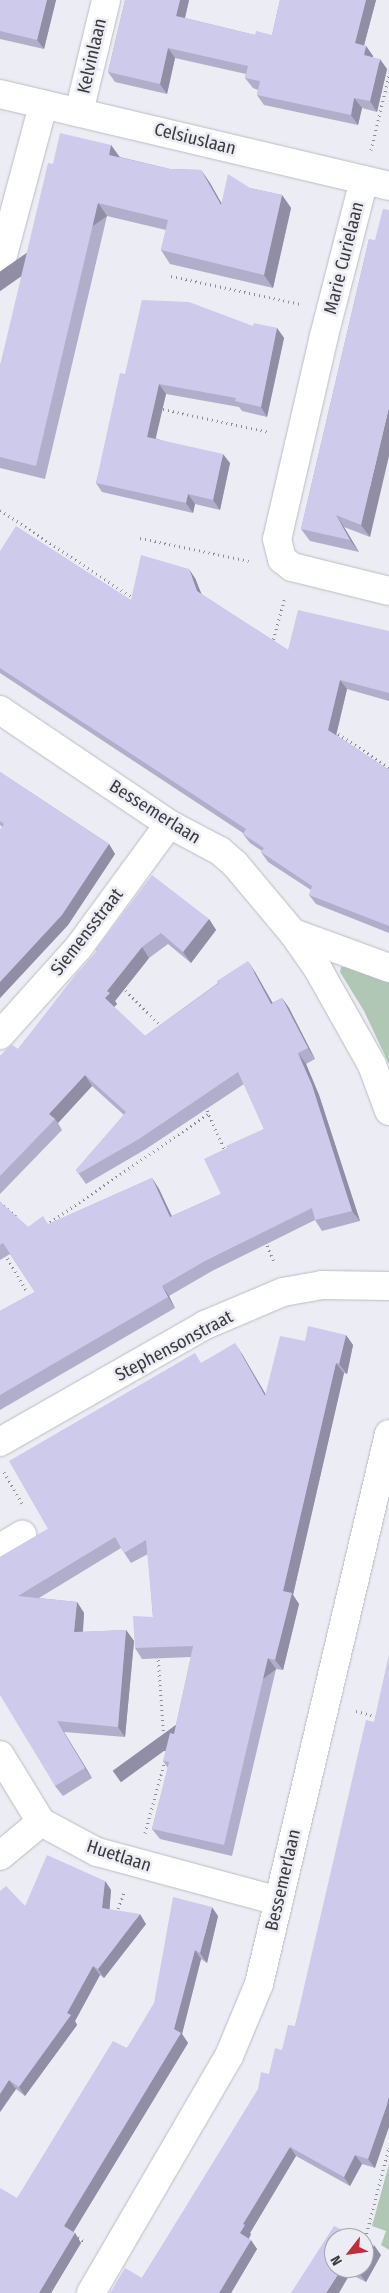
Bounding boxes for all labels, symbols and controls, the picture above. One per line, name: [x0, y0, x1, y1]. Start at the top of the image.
street label: Kelvinlaan: [73, 16, 111, 96]
street label: Celsiuslaan: [152, 118, 238, 160]
street label: Marie Curielaan: [320, 199, 368, 317]
street label: Bessemerlaan: [105, 775, 205, 849]
street label: Siemensstraat: [46, 884, 128, 980]
street label: Stephensonstraat: [111, 1306, 237, 1386]
street label: Bessemerlaan: [261, 1827, 305, 1933]
street label: Huetlaan: [84, 1835, 154, 1877]
north arrow: [324, 2228, 374, 2278]
text: N: [327, 2252, 346, 2268]

